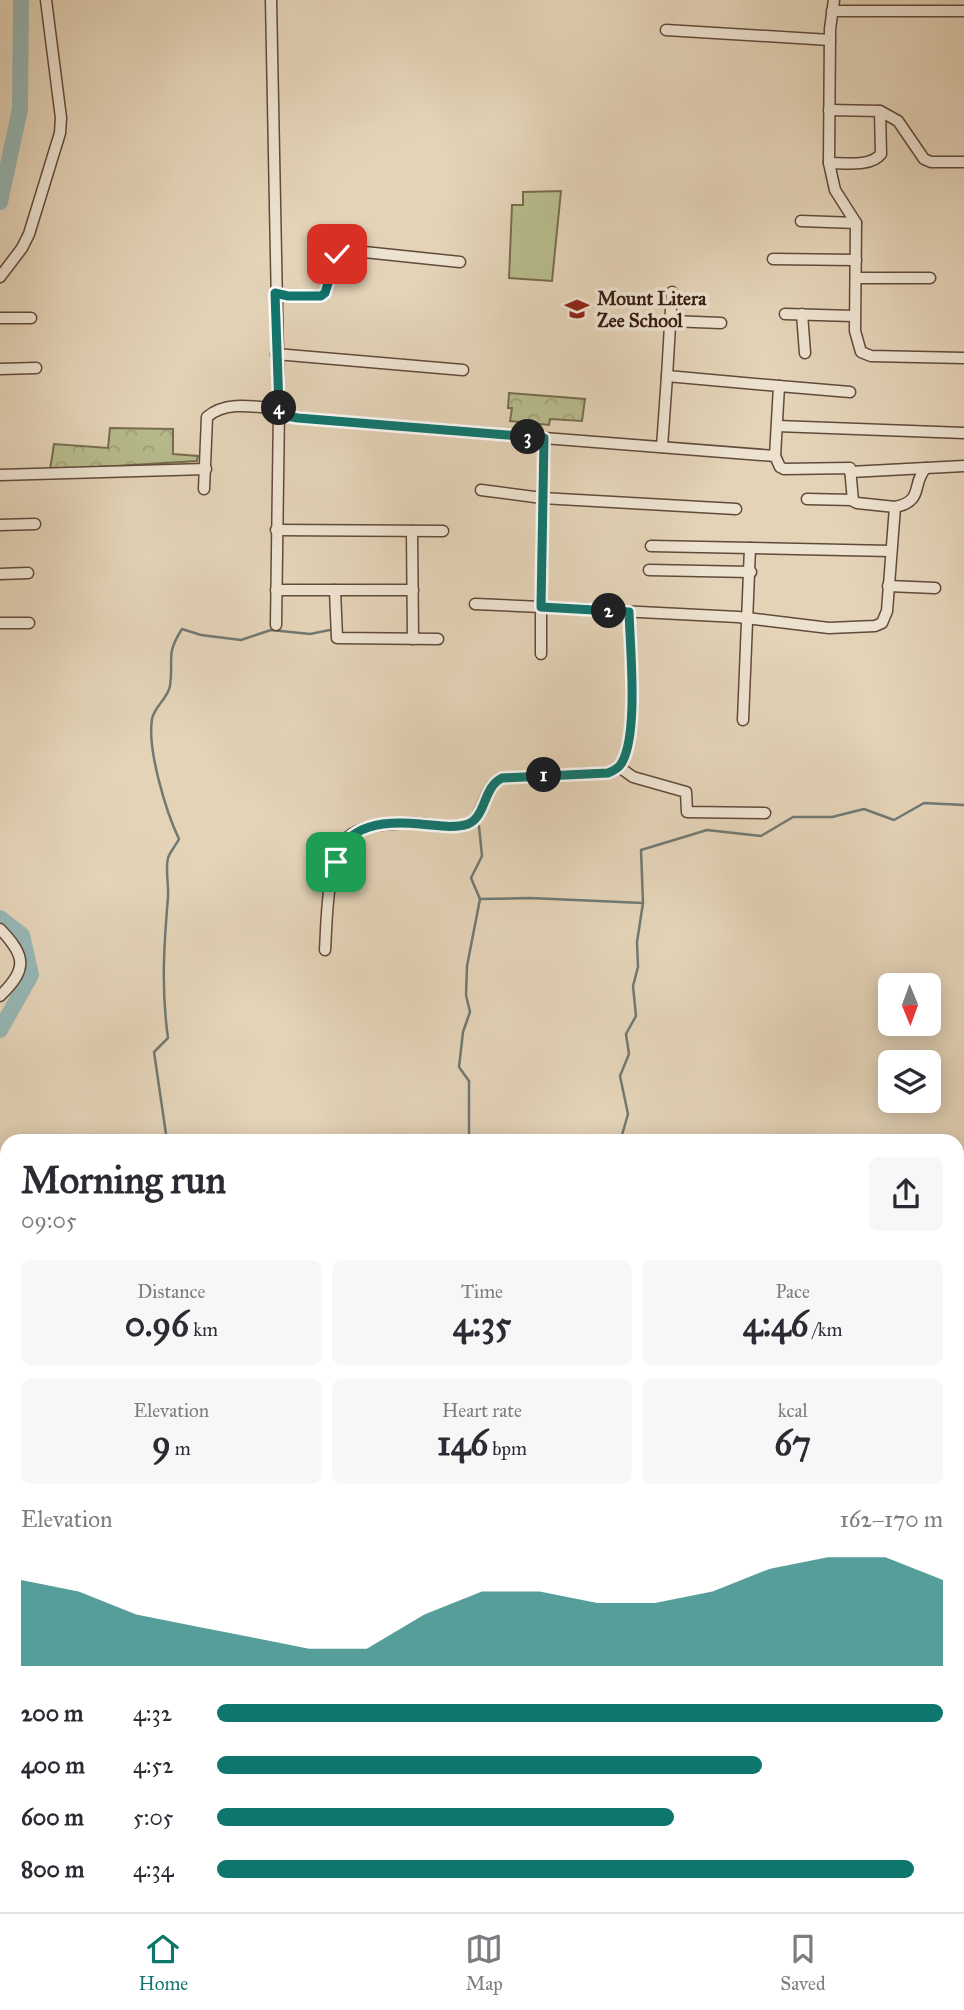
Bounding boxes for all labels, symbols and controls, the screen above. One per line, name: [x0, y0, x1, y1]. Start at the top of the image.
pin: [307, 224, 367, 284]
icon: check: [318, 235, 356, 273]
place label: Mount Litera Zee School: [597, 287, 707, 332]
school or university icon: Mount Litera Zee School: [563, 295, 591, 323]
pin: 4: [262, 390, 296, 426]
text: 4: [273, 396, 284, 419]
pin: 3: [510, 420, 546, 454]
text: 3: [524, 425, 531, 448]
pin: 2: [592, 594, 626, 628]
text: 2: [604, 599, 613, 622]
pin: 1: [526, 758, 562, 792]
text: 1: [540, 763, 547, 786]
pin: [306, 832, 366, 892]
icon: arrive: [317, 843, 355, 881]
north arrow: [878, 973, 942, 1036]
map controls: [878, 973, 941, 1113]
button: layers: [878, 1050, 941, 1113]
text: Morning run: [21, 1157, 226, 1203]
button: share: [869, 1157, 943, 1231]
text: 09:05: [21, 1206, 77, 1234]
text: Distance: [137, 1280, 205, 1303]
text: Time: [461, 1280, 503, 1303]
text: Pace: [775, 1280, 810, 1303]
text: 0.96: [125, 1303, 189, 1346]
text: 4:35: [453, 1303, 511, 1346]
text: 4:46: [743, 1303, 809, 1346]
text: km: [189, 1318, 218, 1341]
text: /km: [809, 1318, 843, 1341]
text: Elevation: [134, 1399, 209, 1422]
text: Heart rate: [442, 1399, 522, 1422]
text: kcal: [778, 1399, 808, 1422]
text: 9: [152, 1422, 171, 1465]
text: 146: [437, 1422, 488, 1465]
text: 67: [774, 1422, 811, 1465]
text: m: [171, 1437, 191, 1460]
text: bpm: [488, 1437, 527, 1460]
text: Elevation: [21, 1505, 112, 1533]
text: 162–170 m: [840, 1505, 943, 1533]
text: 200 m: [21, 1699, 83, 1727]
text: 4:32: [133, 1699, 172, 1727]
text: 400 m: [21, 1751, 85, 1779]
text: 4:52: [133, 1751, 174, 1779]
text: 600 m: [21, 1803, 84, 1831]
text: 5:05: [133, 1803, 174, 1831]
text: 800 m: [21, 1855, 84, 1883]
text: 4:34: [133, 1855, 174, 1883]
tab: Home: [139, 1930, 188, 1995]
tab: Map: [465, 1930, 503, 1995]
tab: Saved: [780, 1930, 825, 1995]

